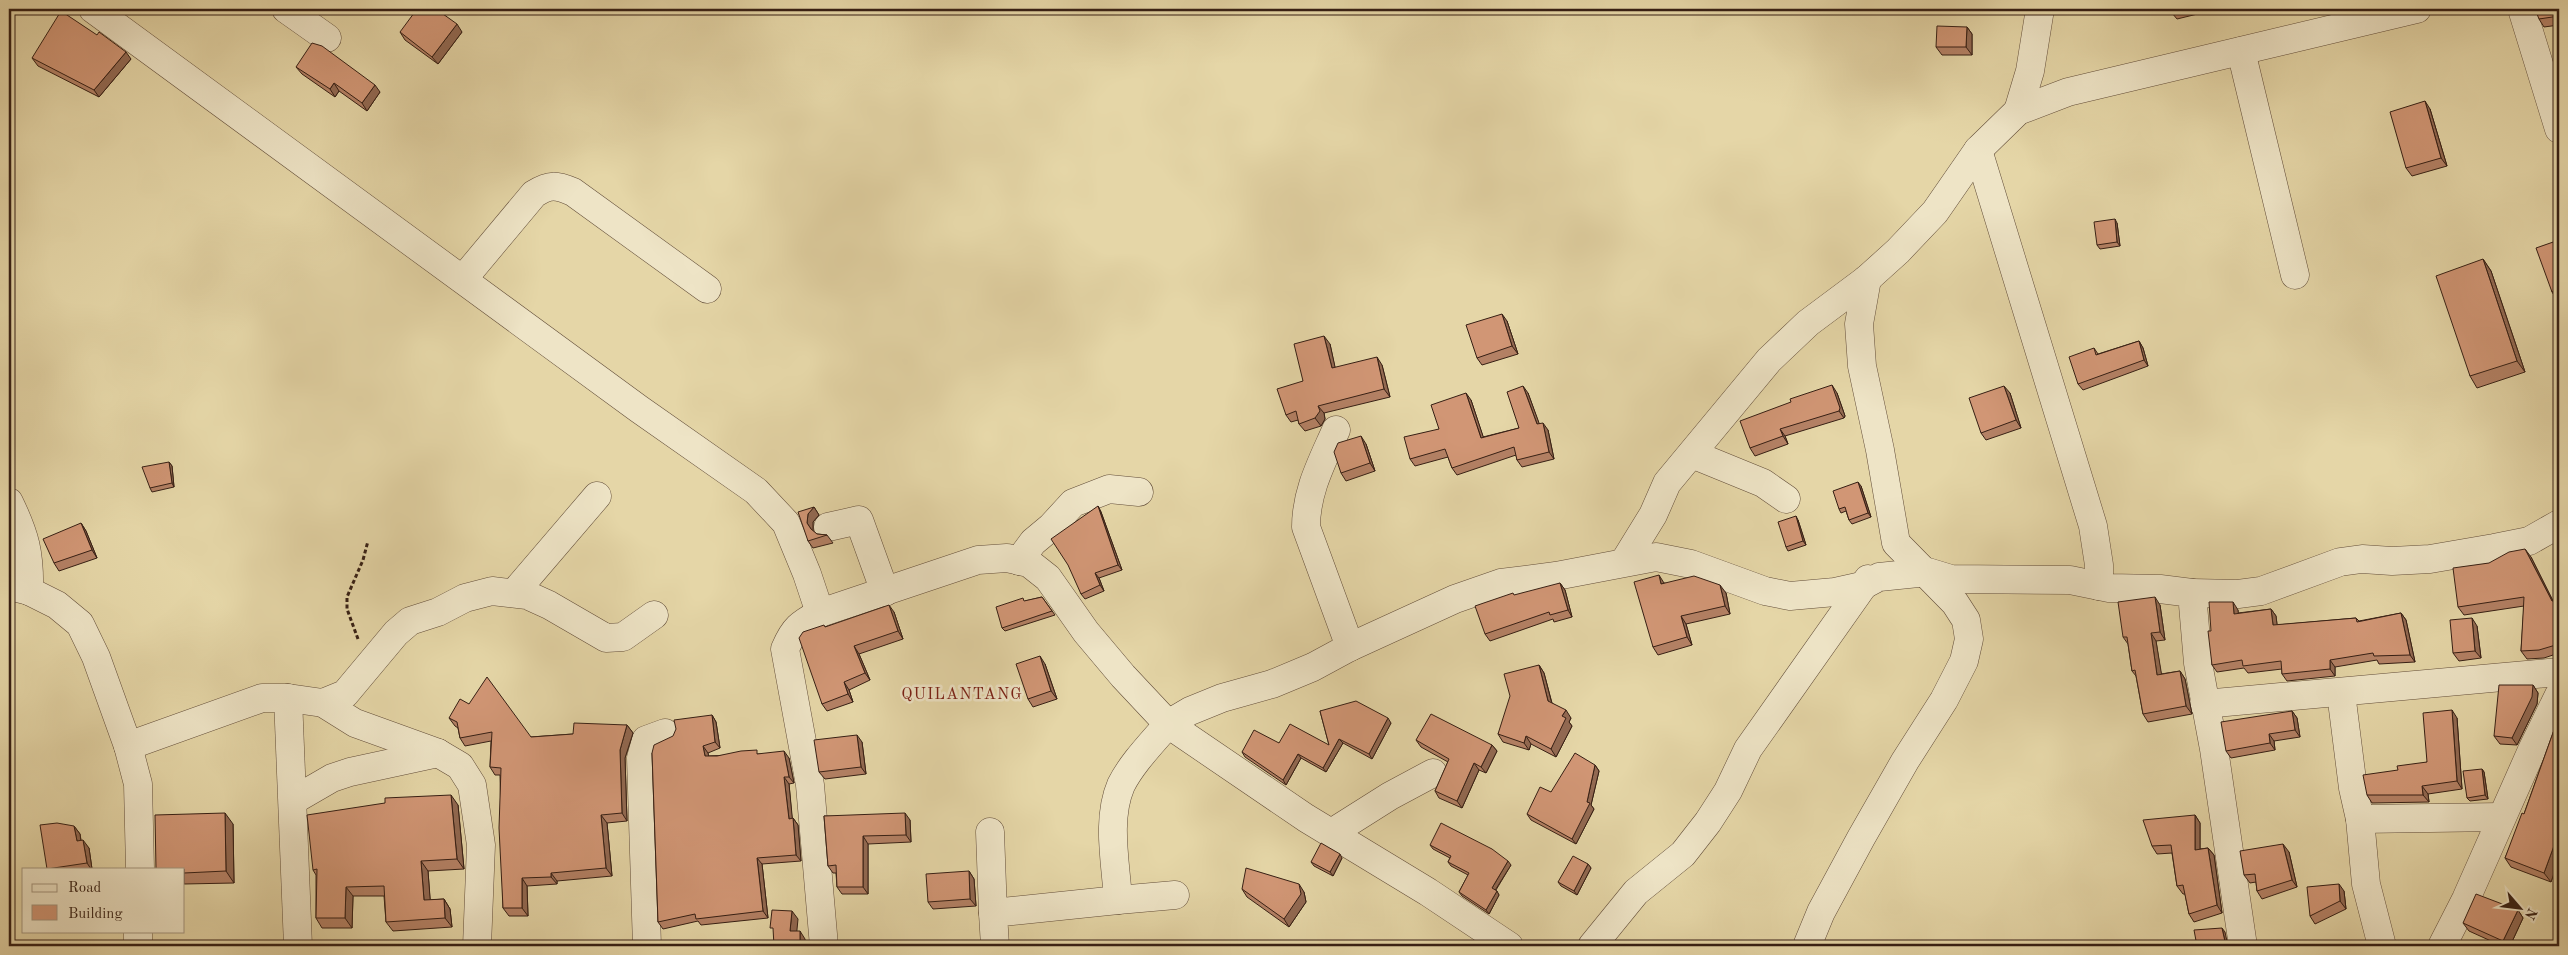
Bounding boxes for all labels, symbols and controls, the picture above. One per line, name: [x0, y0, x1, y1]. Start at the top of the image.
district label: QUILANTANG: [901, 687, 1023, 703]
legend: [22, 868, 185, 932]
text: Road: [68, 881, 102, 896]
north arrow: [2496, 882, 2546, 932]
text: N: [2522, 906, 2539, 922]
text: Building: [68, 907, 123, 922]

